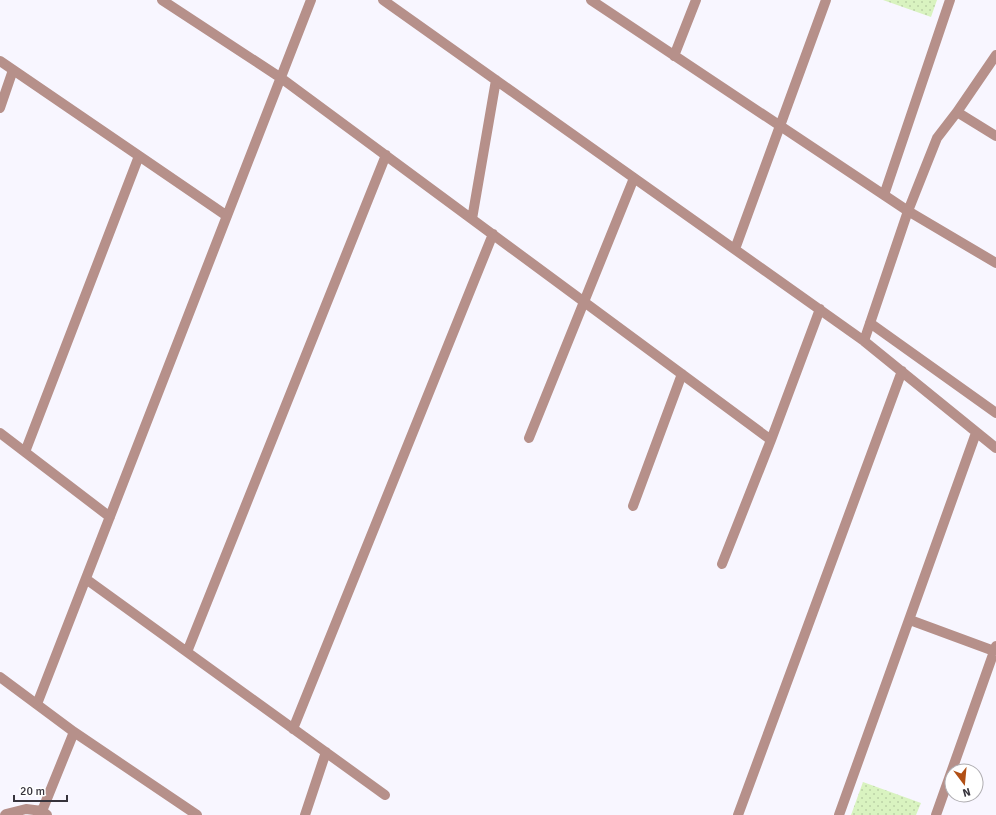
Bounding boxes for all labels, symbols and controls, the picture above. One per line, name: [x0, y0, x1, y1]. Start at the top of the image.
north arrow: [944, 763, 984, 803]
scale bar: [14, 777, 67, 803]
text: 20 m: [20, 784, 45, 799]
text: N: [961, 785, 972, 799]

